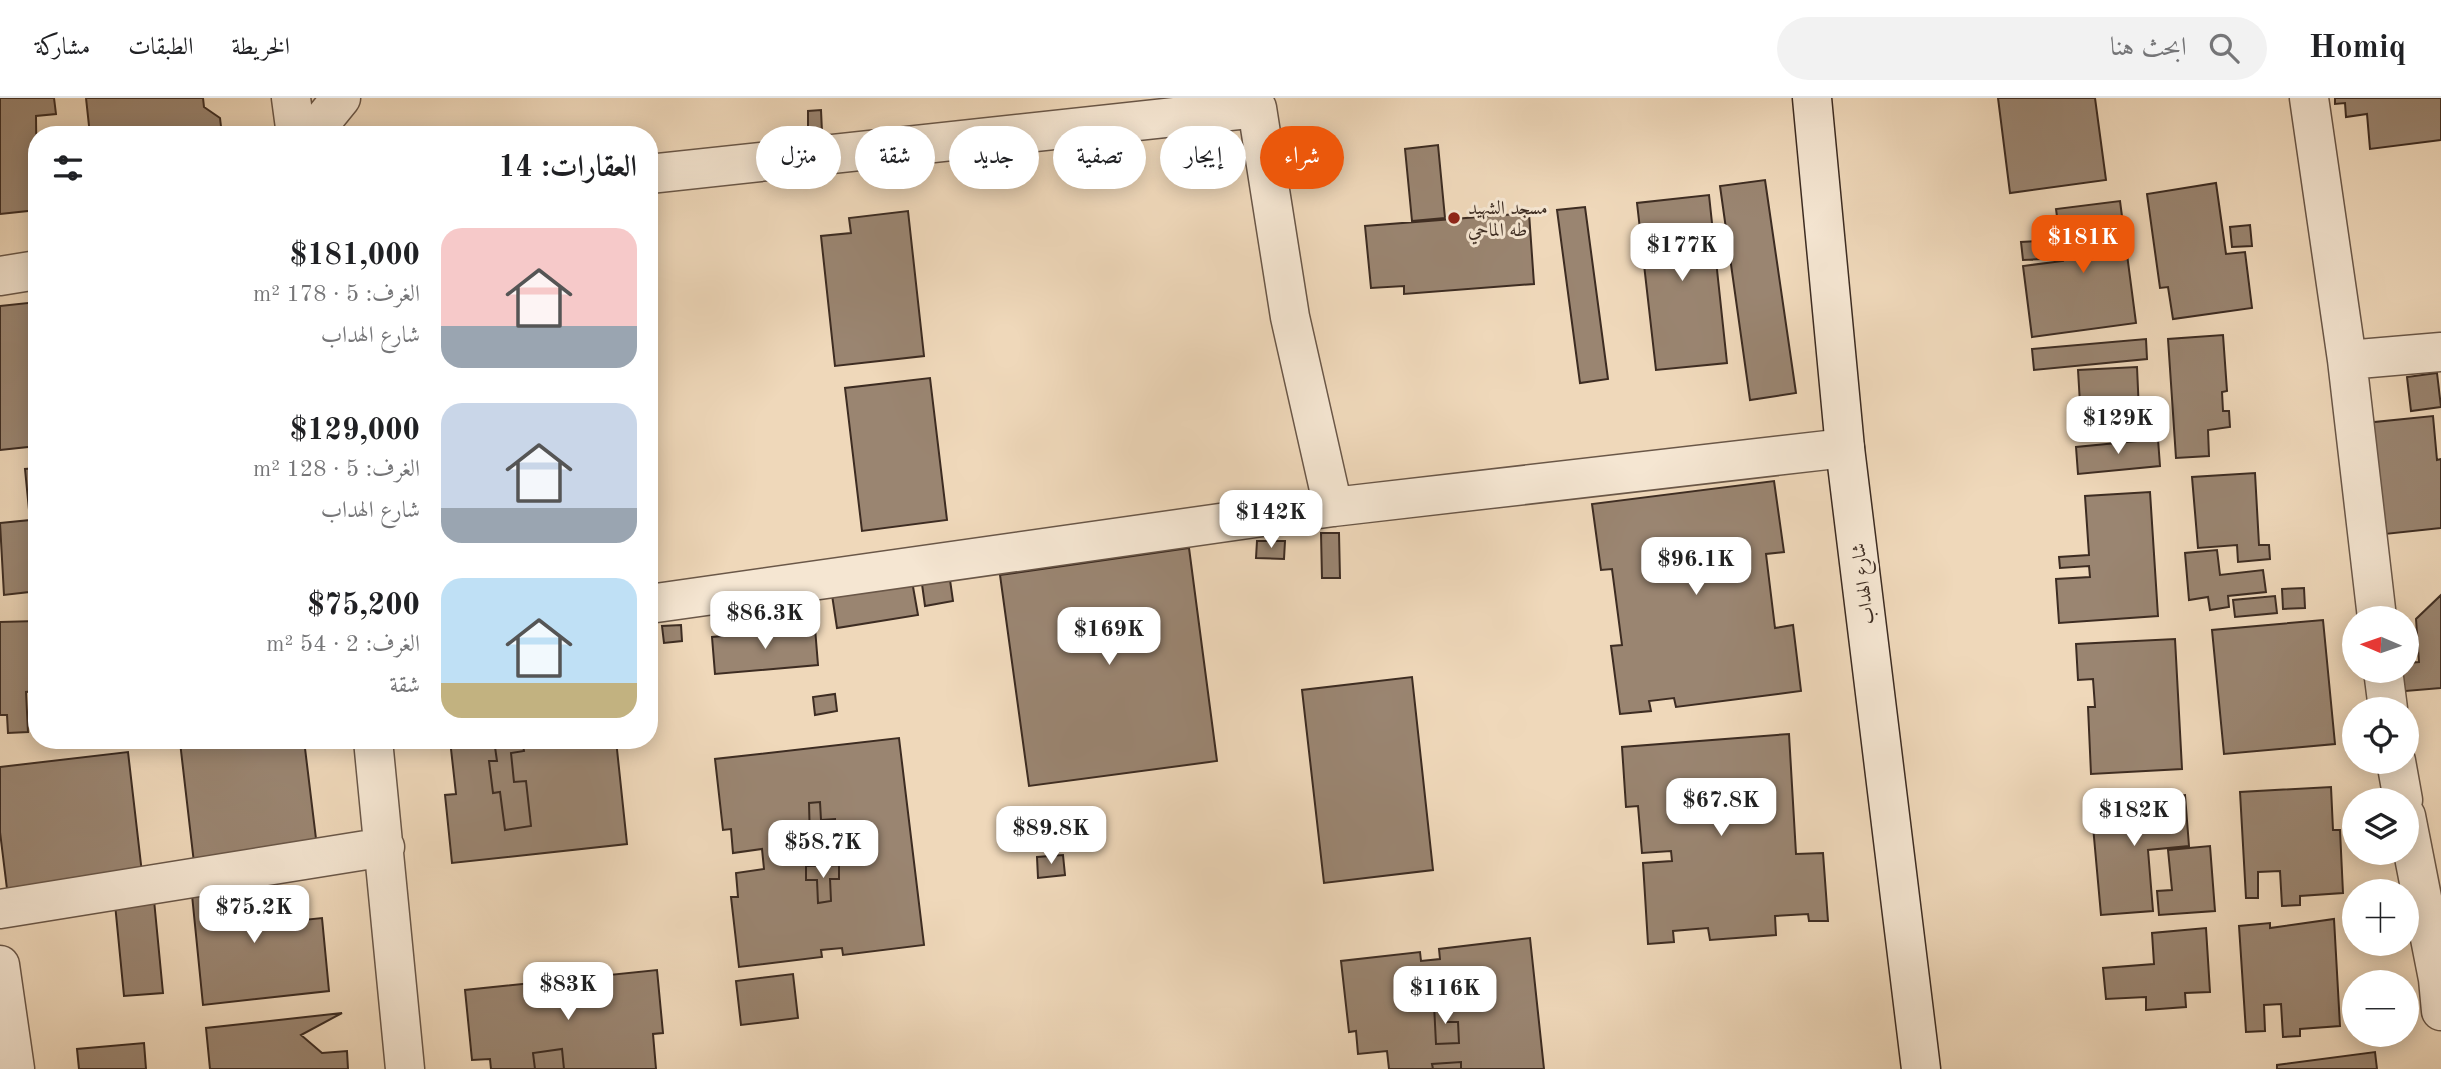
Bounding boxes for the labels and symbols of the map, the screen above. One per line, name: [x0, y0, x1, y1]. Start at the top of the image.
place label: مسجد الشهيد طه الماحي: [1468, 200, 1548, 245]
marker: مسجد الشهيد طه الماحي: [1446, 210, 1462, 226]
pin: $181K: [2034, 216, 2132, 275]
pin: $177K: [1633, 223, 1731, 283]
pin: $129K: [2069, 396, 2167, 456]
pin: $142K: [1222, 490, 1320, 550]
pin: $96.1K: [1639, 538, 1753, 597]
street label: شارع الهداب: [1850, 541, 1883, 626]
pin: $86.3K: [708, 592, 822, 651]
north arrow: [2342, 606, 2418, 682]
pin: $169K: [1060, 608, 1158, 667]
pin: $67.8K: [1664, 778, 1778, 838]
pin: $182K: [2085, 788, 2183, 848]
pin: $89.8K: [994, 806, 1108, 866]
pin: $58.7K: [766, 820, 880, 880]
pin: $75.2K: [197, 886, 311, 945]
pin: $83K: [527, 962, 609, 1022]
pin: $116K: [1396, 967, 1494, 1026]

